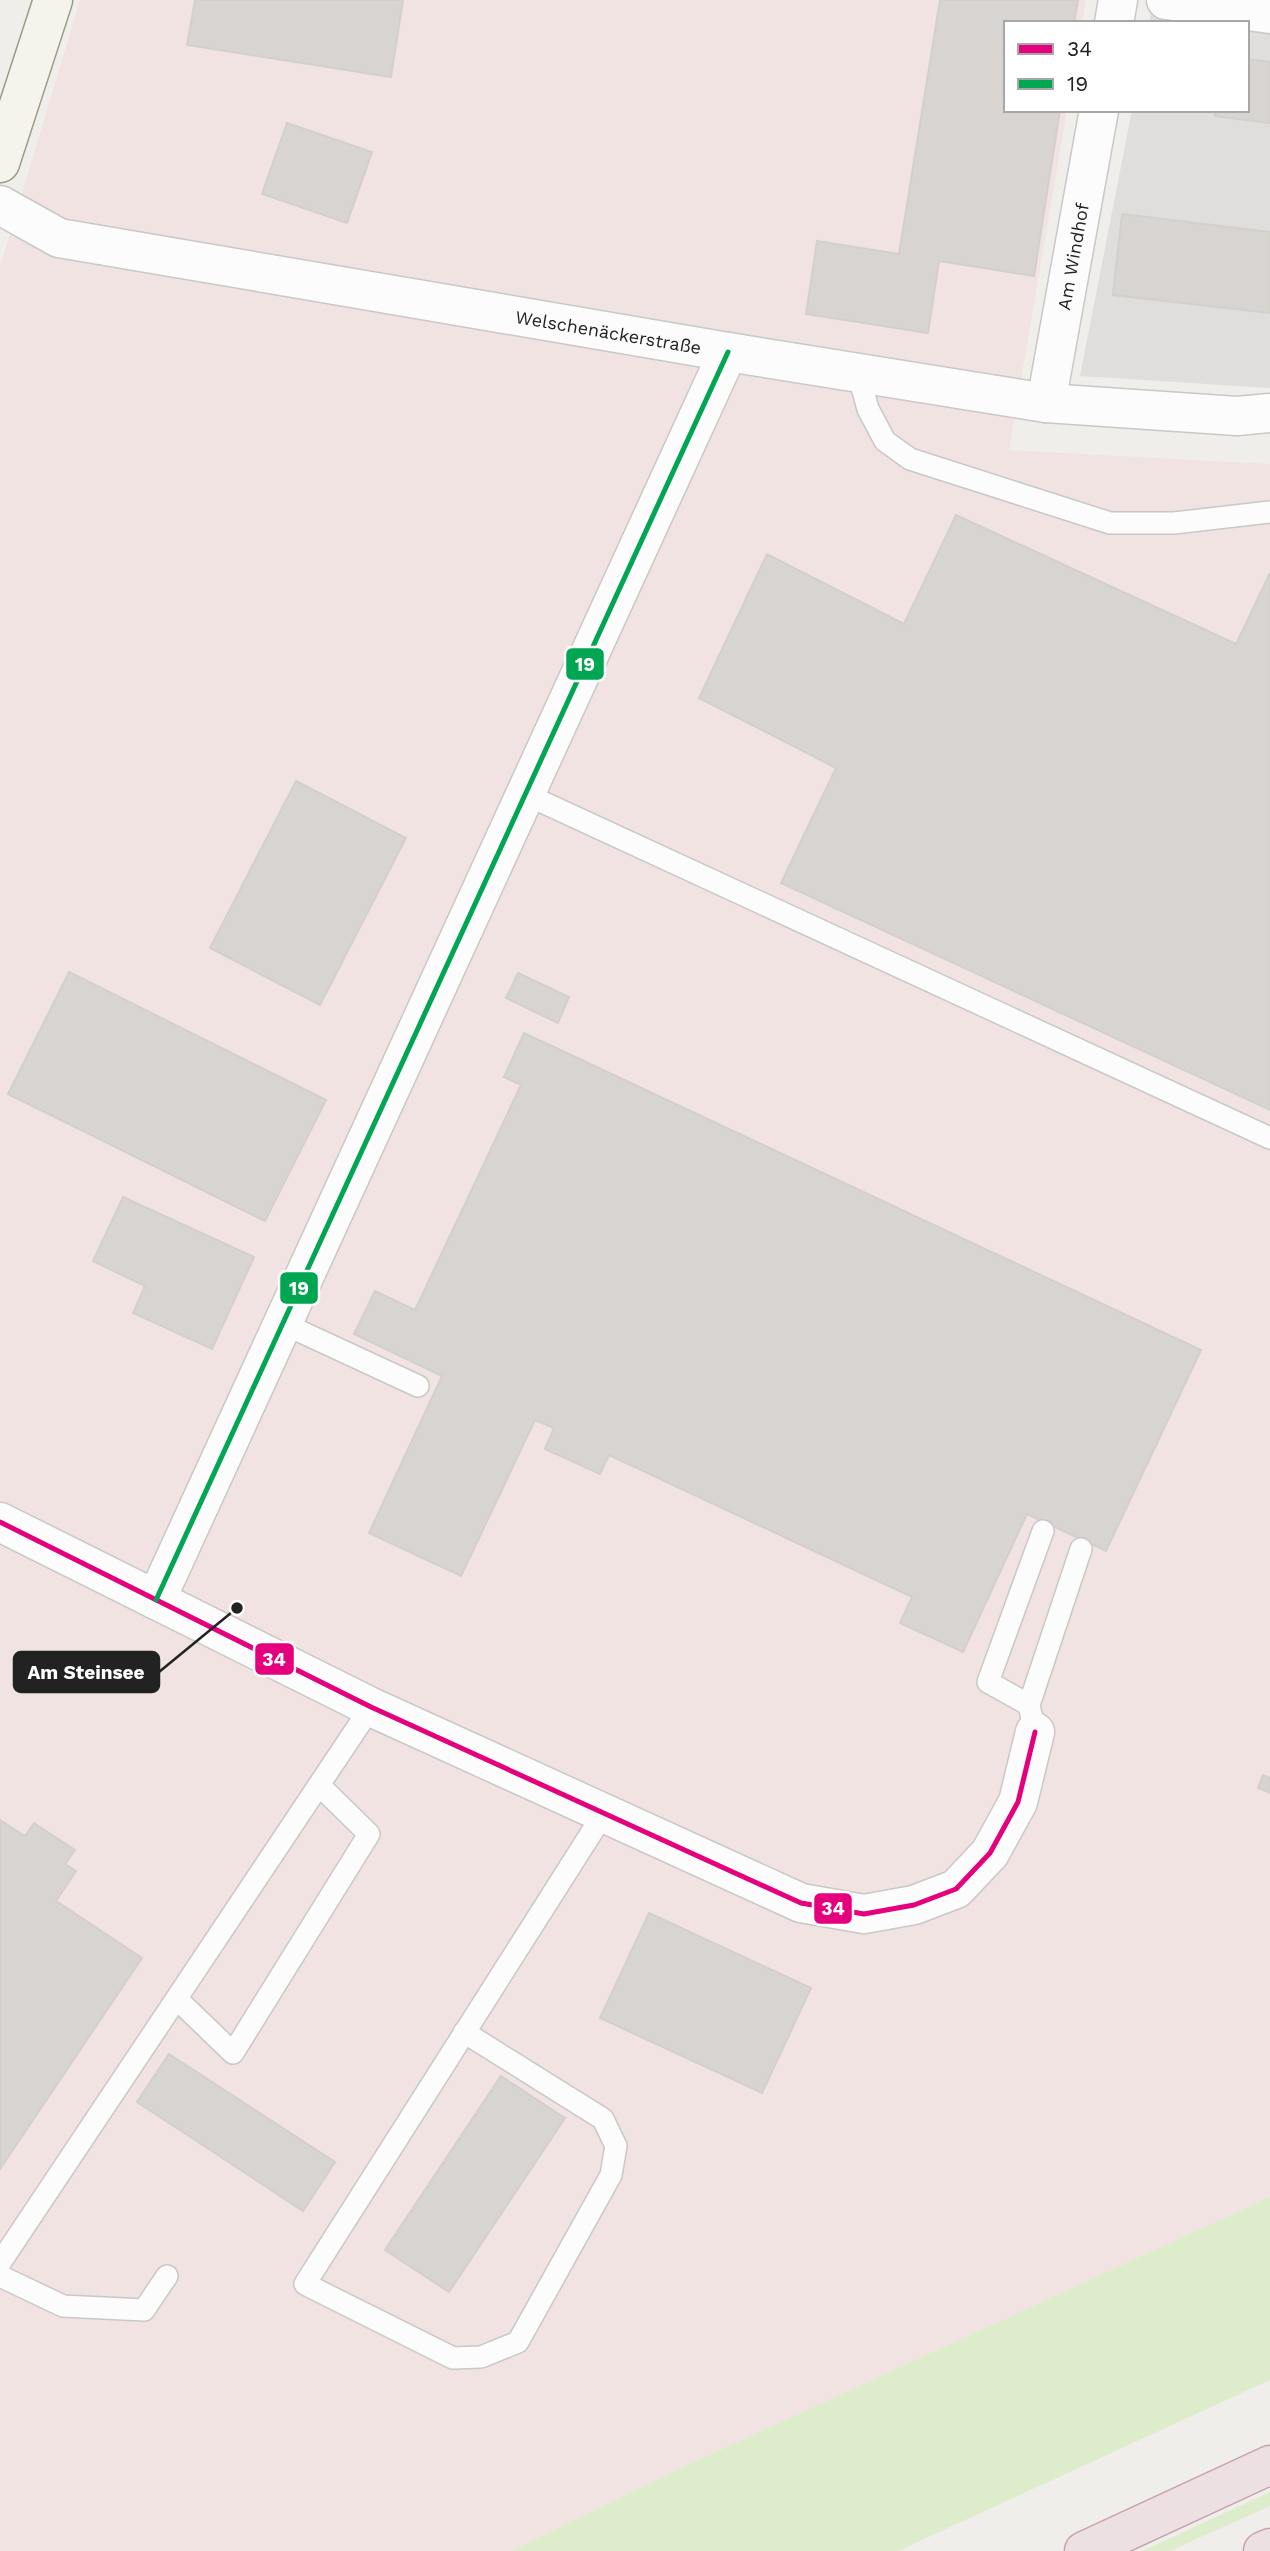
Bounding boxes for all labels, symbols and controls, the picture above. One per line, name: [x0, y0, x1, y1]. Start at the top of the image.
legend: [1004, 21, 1249, 112]
text: 34: [1067, 36, 1092, 61]
text: 19: [1067, 71, 1088, 96]
street label: Am Windhof: [1053, 201, 1092, 311]
street label: Welschenäckerstraße: [514, 305, 703, 358]
line badge: 19: [565, 647, 605, 681]
text: 19: [575, 653, 595, 676]
line badge: 19: [279, 1271, 319, 1305]
text: 19: [289, 1277, 309, 1300]
line badge: 34: [254, 1642, 295, 1676]
text: 34: [262, 1648, 286, 1671]
callout: Am Steinsee: [14, 1652, 159, 1692]
text: Am Steinsee: [27, 1661, 145, 1684]
line badge: 34: [813, 1892, 853, 1925]
text: 34: [821, 1897, 845, 1920]

